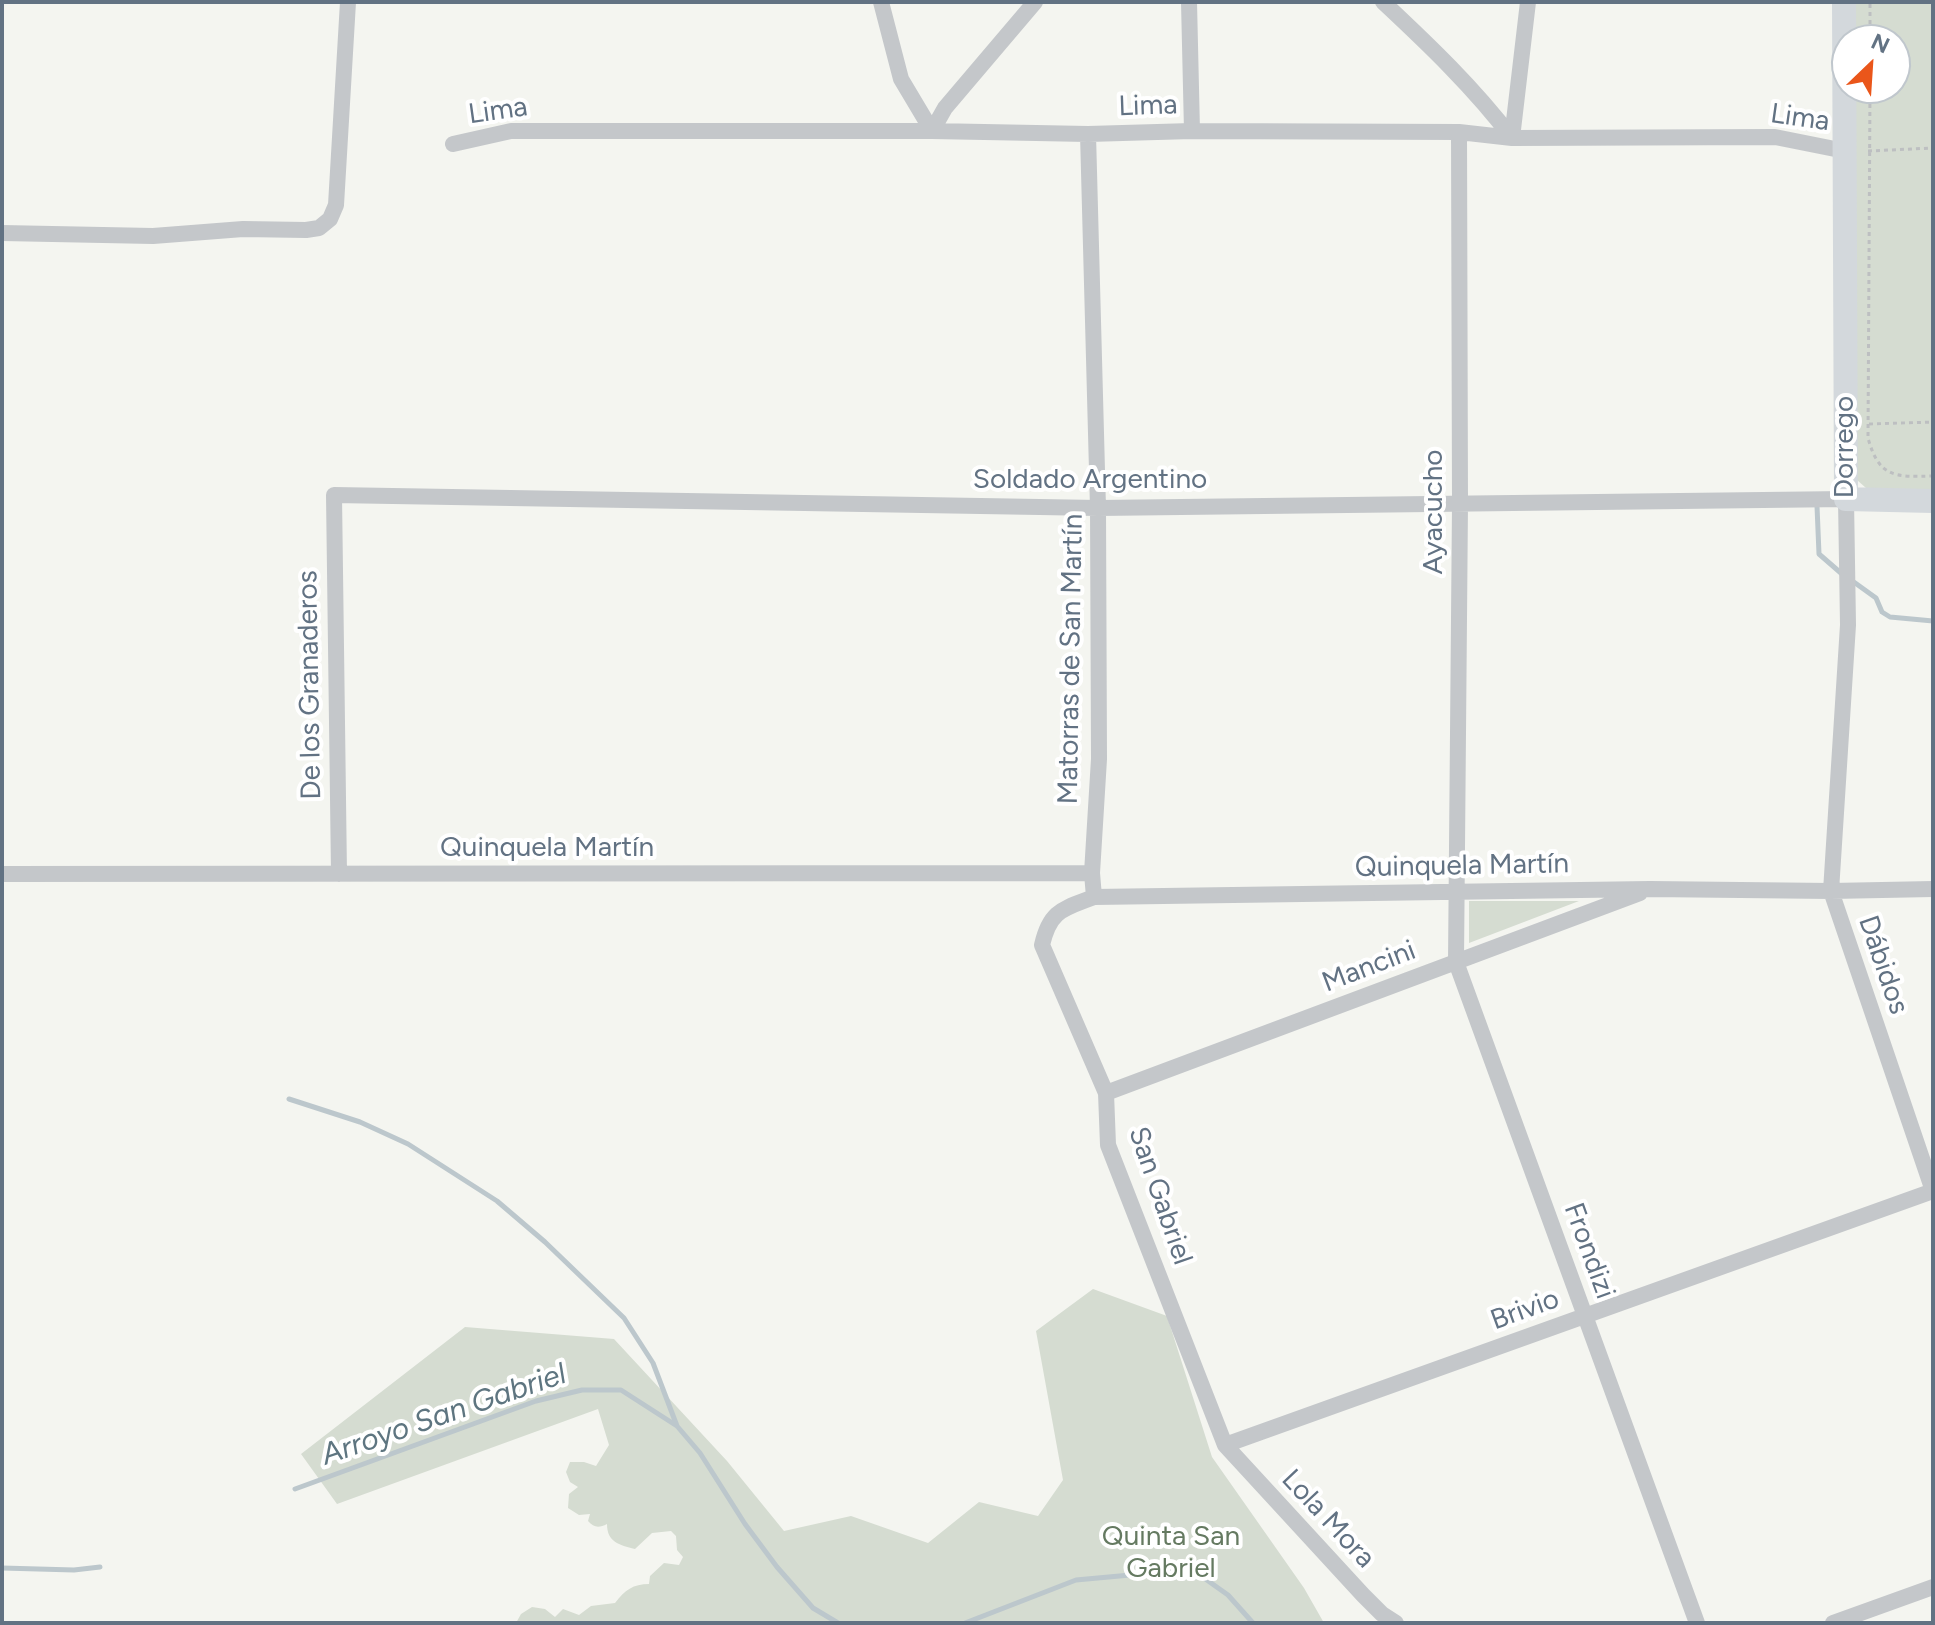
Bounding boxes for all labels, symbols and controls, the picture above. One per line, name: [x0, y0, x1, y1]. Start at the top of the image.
north arrow: [1831, 24, 1911, 104]
text: N: [1867, 28, 1894, 59]
street label: Lima: [1118, 88, 1178, 124]
street label: Lima: [466, 90, 530, 132]
street label: Lima: [1768, 97, 1832, 139]
street label: Dorrego: [1828, 396, 1862, 498]
street label: Ayacucho: [1417, 449, 1451, 575]
street label: Soldado Argentino: [973, 463, 1207, 497]
street label: Matorras de San Martín: [1052, 513, 1090, 805]
street label: De los Granaderos: [291, 570, 329, 800]
street label: Quinquela Martín: [440, 831, 654, 865]
street label: Quinquela Martín: [1355, 847, 1569, 885]
street label: Dábidos: [1850, 911, 1916, 1019]
street label: Mancini: [1318, 934, 1420, 1000]
street label: San Gabriel: [1121, 1123, 1199, 1269]
street label: Frondizi: [1556, 1199, 1622, 1303]
street label: Brivio: [1486, 1282, 1564, 1338]
water label: Arroyo San Gabriel: [317, 1356, 571, 1474]
street label: Lola Mora: [1274, 1463, 1382, 1575]
park label: Quinta San Gabriel: [1102, 1520, 1240, 1586]

